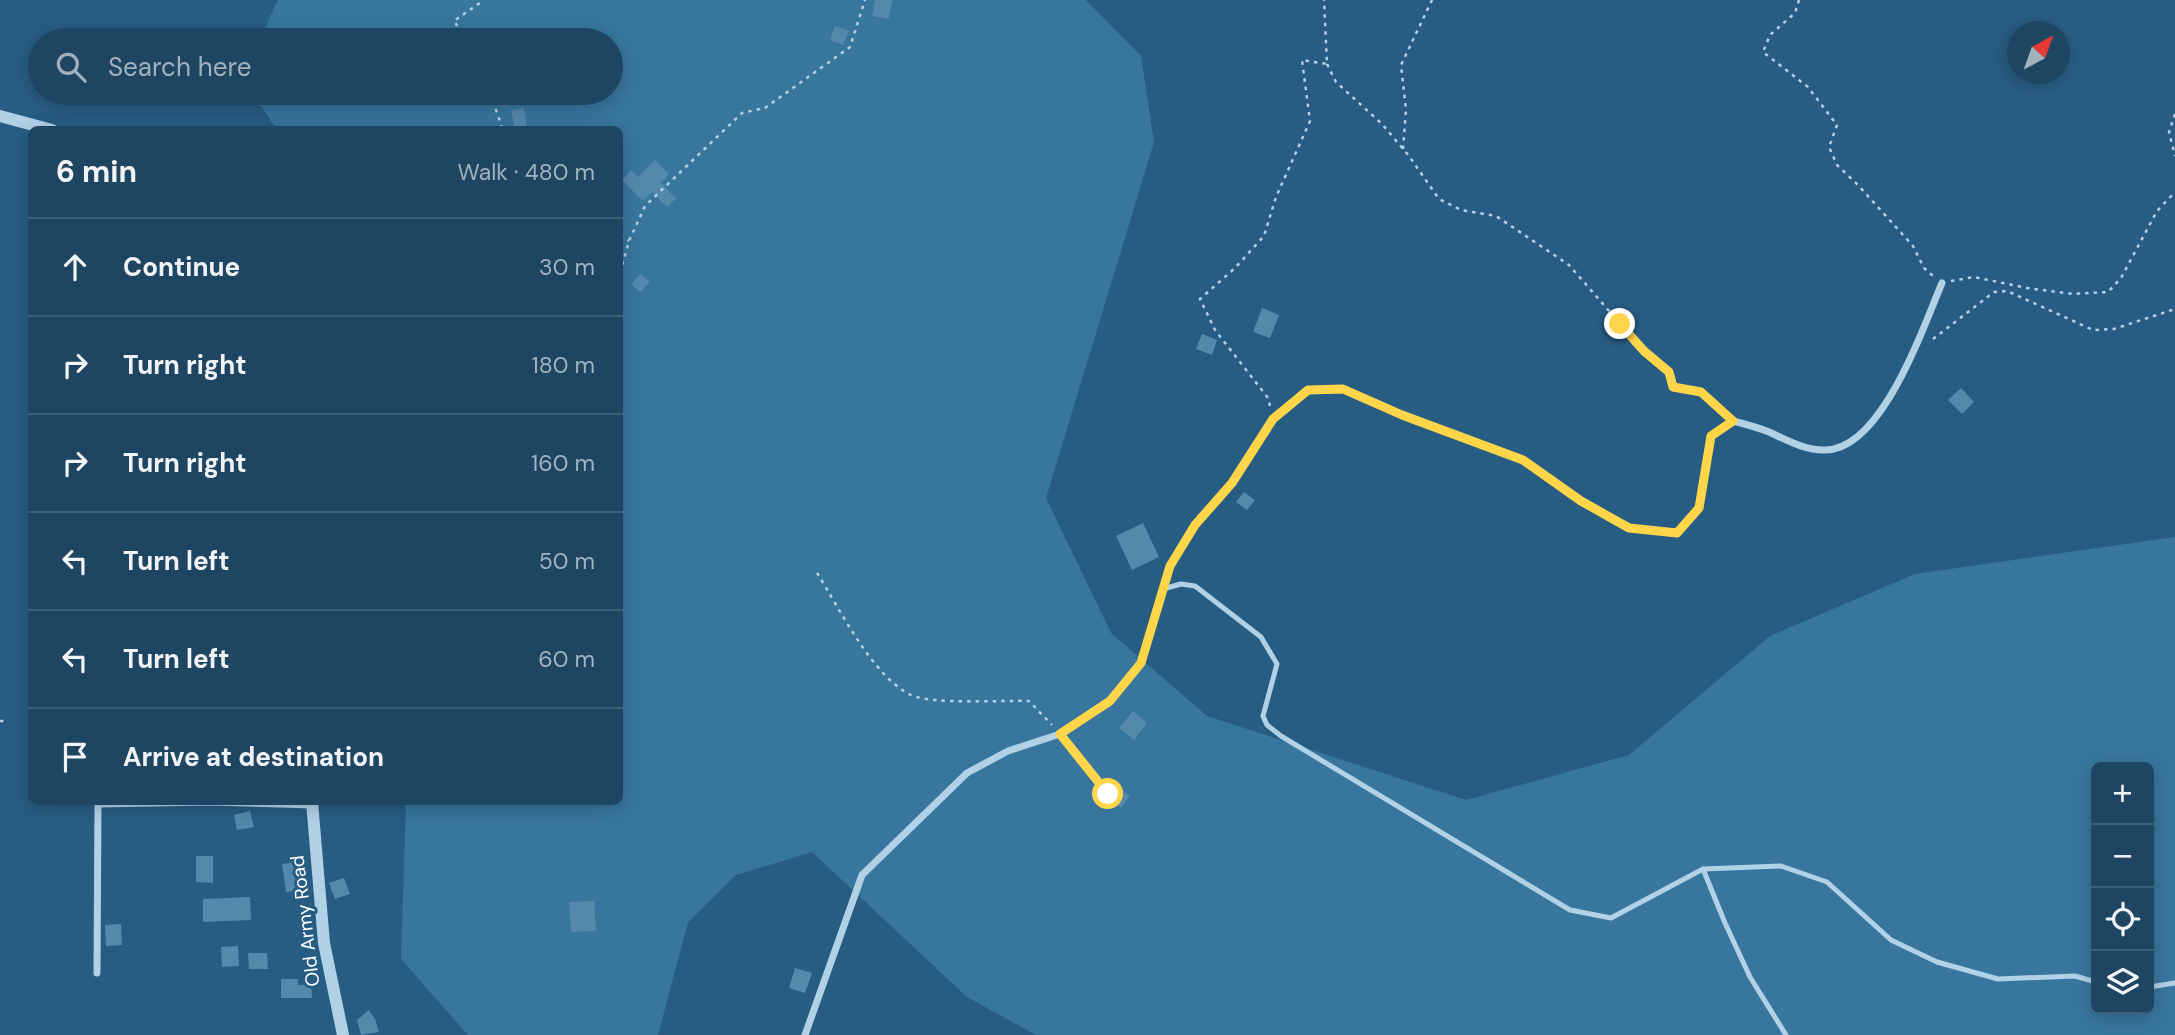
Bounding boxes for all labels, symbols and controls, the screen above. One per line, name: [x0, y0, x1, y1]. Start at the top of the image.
north arrow: [2007, 21, 2070, 84]
search box: [28, 28, 623, 105]
icon: search: [52, 48, 90, 86]
text: Search here: [108, 50, 251, 84]
text: 6 min: [56, 152, 137, 191]
text: Walk · 480 m: [458, 157, 595, 187]
icon: ahead: [56, 248, 94, 286]
text: Continue: [123, 250, 240, 284]
text: 30 m: [539, 252, 595, 282]
route end: [1604, 308, 1635, 339]
icon: right: [56, 346, 94, 384]
text: Turn right: [123, 348, 247, 382]
text: 180 m: [531, 350, 595, 380]
icon: right: [56, 444, 94, 482]
text: Turn right: [123, 446, 247, 480]
text: 160 m: [531, 448, 595, 478]
icon: left: [56, 542, 94, 580]
text: Turn left: [123, 544, 230, 578]
text: 50 m: [539, 546, 595, 576]
icon: left: [56, 640, 94, 678]
text: Turn left: [123, 642, 230, 676]
text: 60 m: [538, 644, 595, 674]
icon: arrive: [56, 738, 94, 776]
text: Arrive at destination: [123, 740, 384, 774]
map controls: [2091, 762, 2154, 1014]
button: +: [2091, 762, 2154, 825]
route start: [1092, 778, 1123, 809]
button: −: [2091, 825, 2154, 888]
street label: Old Army Road: [285, 854, 325, 988]
button: locate: [2091, 888, 2154, 951]
button: layers: [2091, 951, 2154, 1014]

